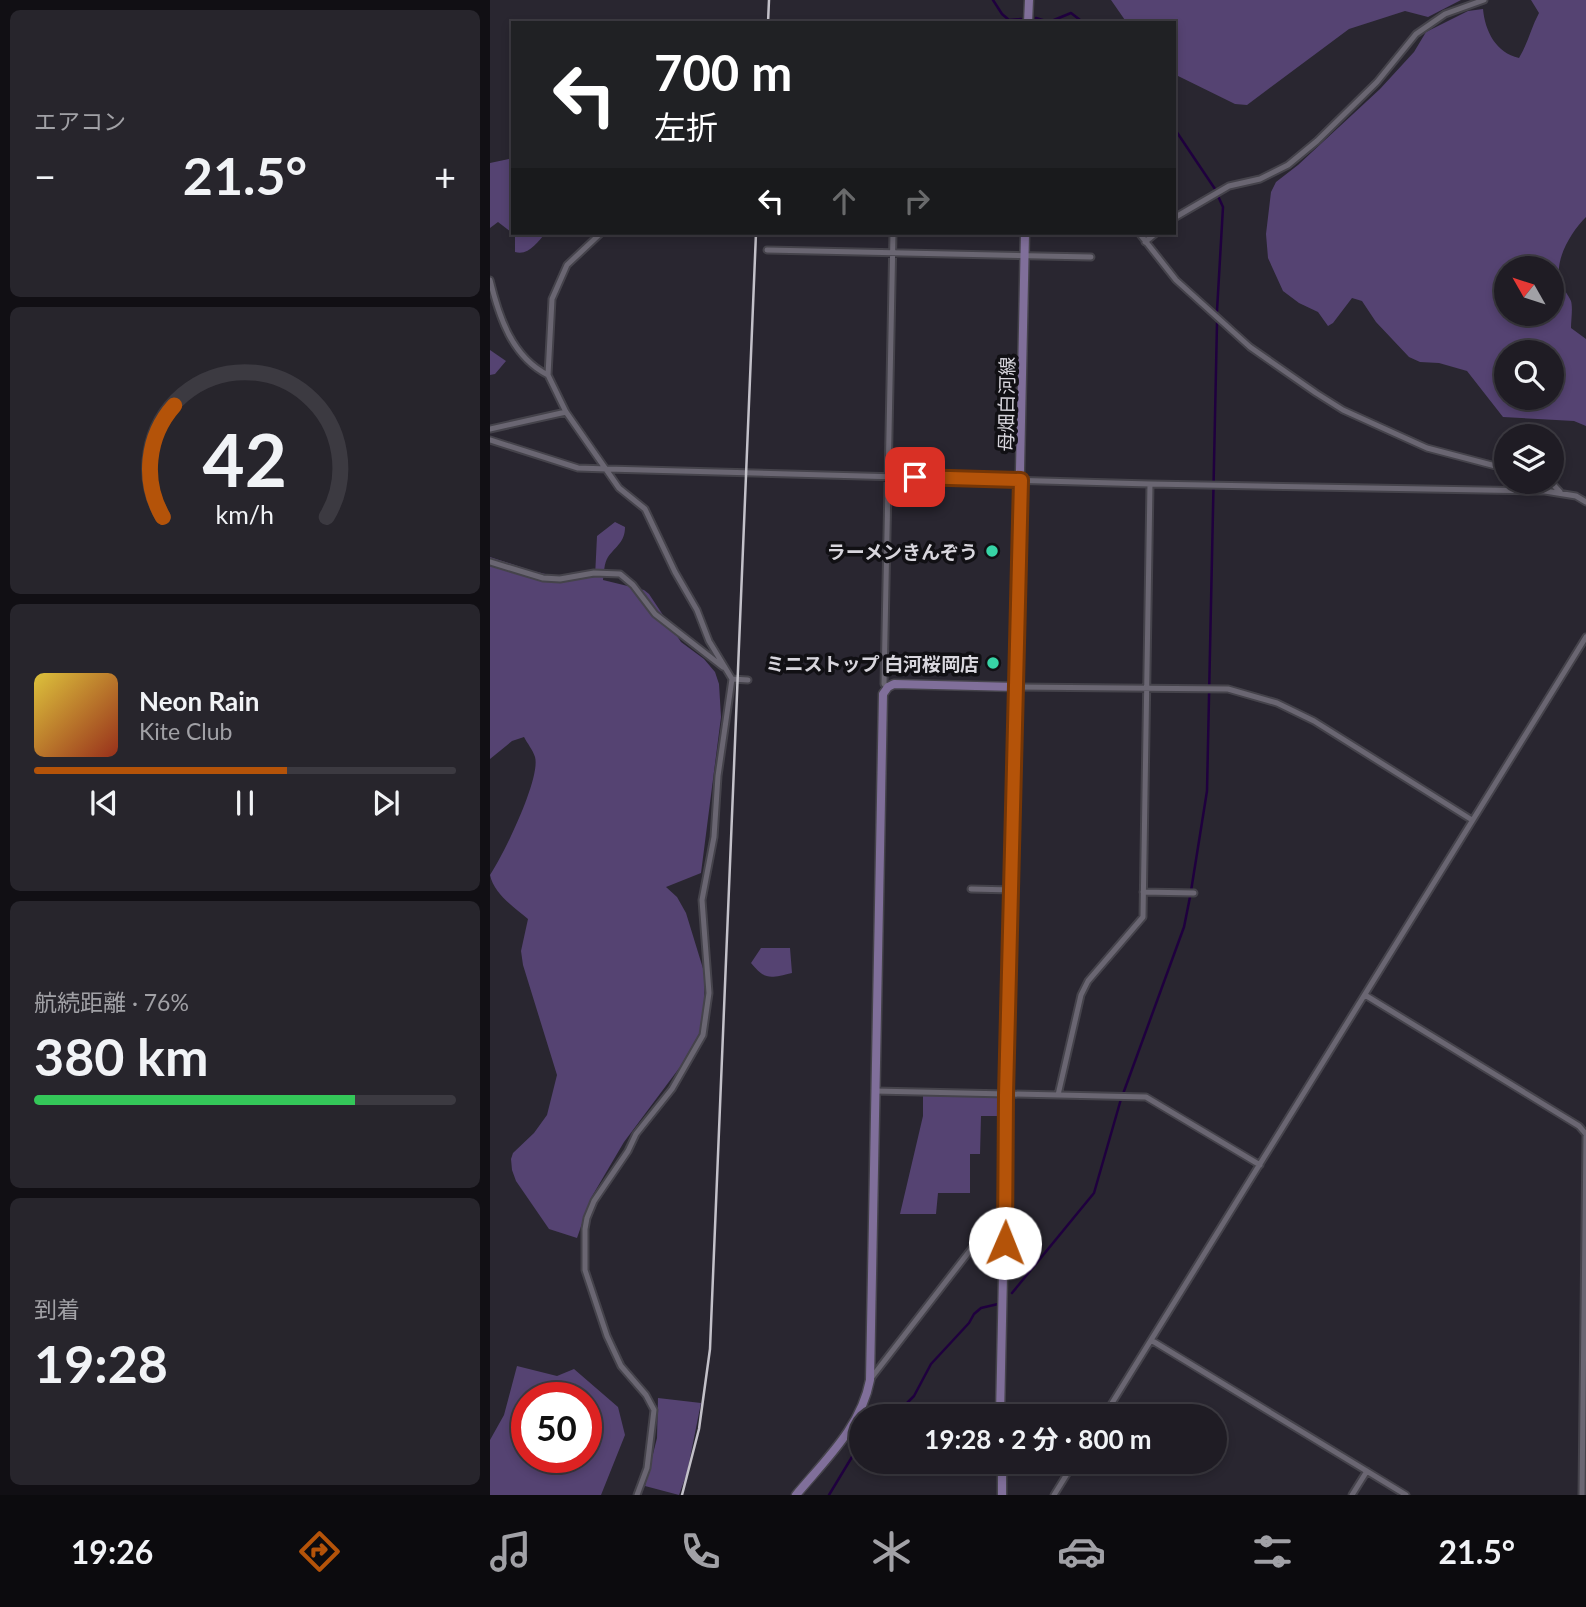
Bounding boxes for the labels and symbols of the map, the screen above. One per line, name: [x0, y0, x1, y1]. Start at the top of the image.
north arrow: [1494, 256, 1564, 326]
street label: 母畑白河線: [994, 356, 1018, 452]
pin: [885, 447, 945, 507]
place label: ラーメンきんぞう: [827, 540, 978, 563]
marker: ラーメンきんぞう: [984, 543, 1000, 559]
place label: ミニストップ 白河桜岡店: [765, 652, 979, 675]
marker: ミニストップ 白河桜岡店: [985, 655, 1001, 671]
position arrow: [968, 1206, 1042, 1280]
speed limit sign: 50: [511, 1382, 602, 1473]

